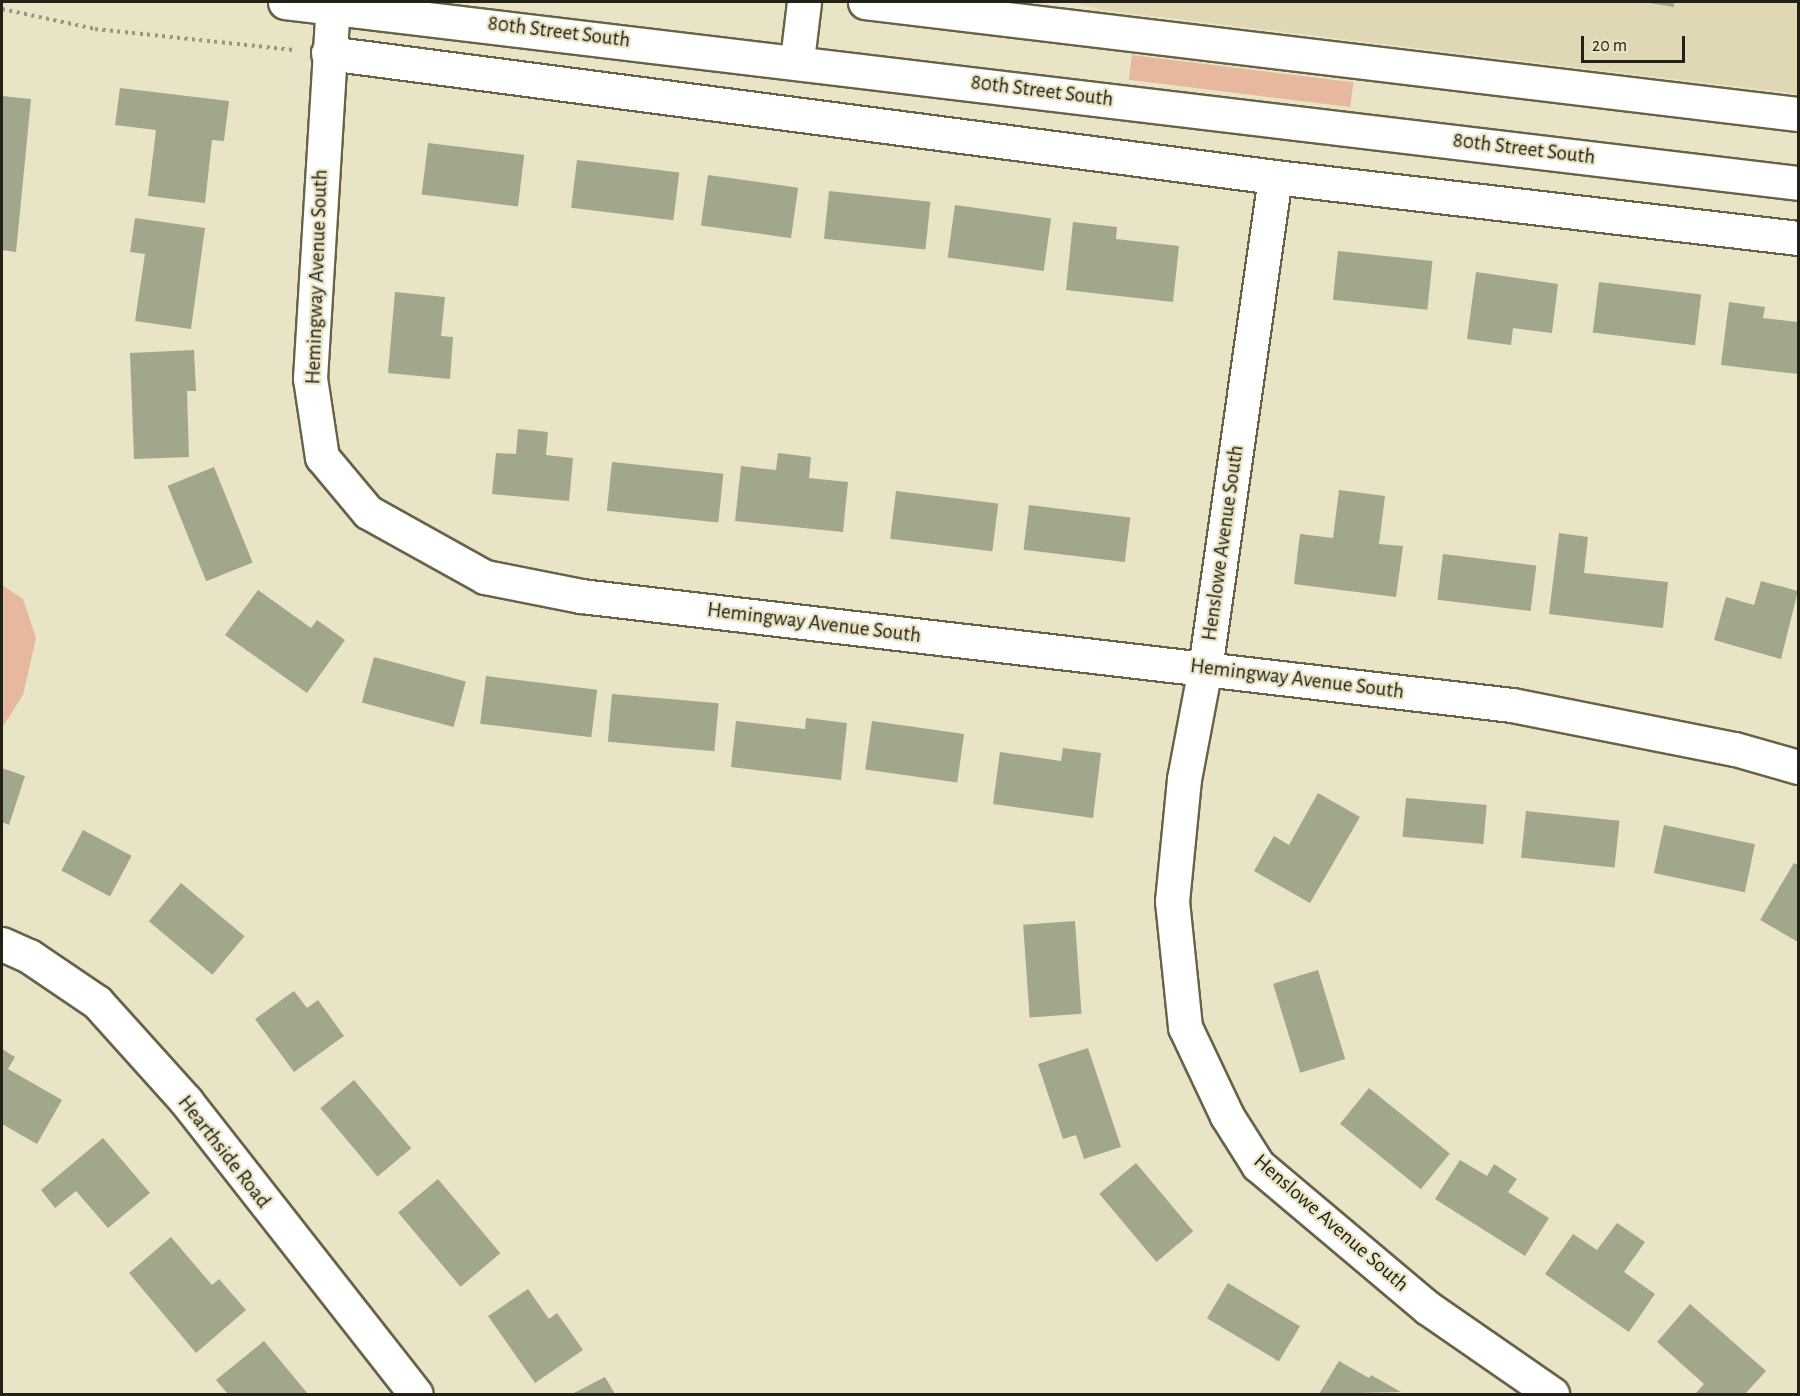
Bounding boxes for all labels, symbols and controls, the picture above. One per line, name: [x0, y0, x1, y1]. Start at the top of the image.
street label: 80th Street South: [486, 11, 632, 53]
scale bar: [1584, 24, 1688, 62]
text: 20 m: [1592, 37, 1627, 55]
street label: 80th Street South: [969, 70, 1115, 112]
street label: 80th Street South: [1451, 128, 1597, 170]
street label: Hemingway Avenue South: [301, 169, 333, 385]
street label: Henslowe Avenue South: [1197, 444, 1249, 642]
street label: Hemingway Avenue South: [706, 597, 922, 649]
street label: Hemingway Avenue South: [1189, 653, 1405, 705]
street label: Hearthside Road: [172, 1091, 276, 1213]
street label: Henslowe Avenue South: [1248, 1149, 1414, 1297]

